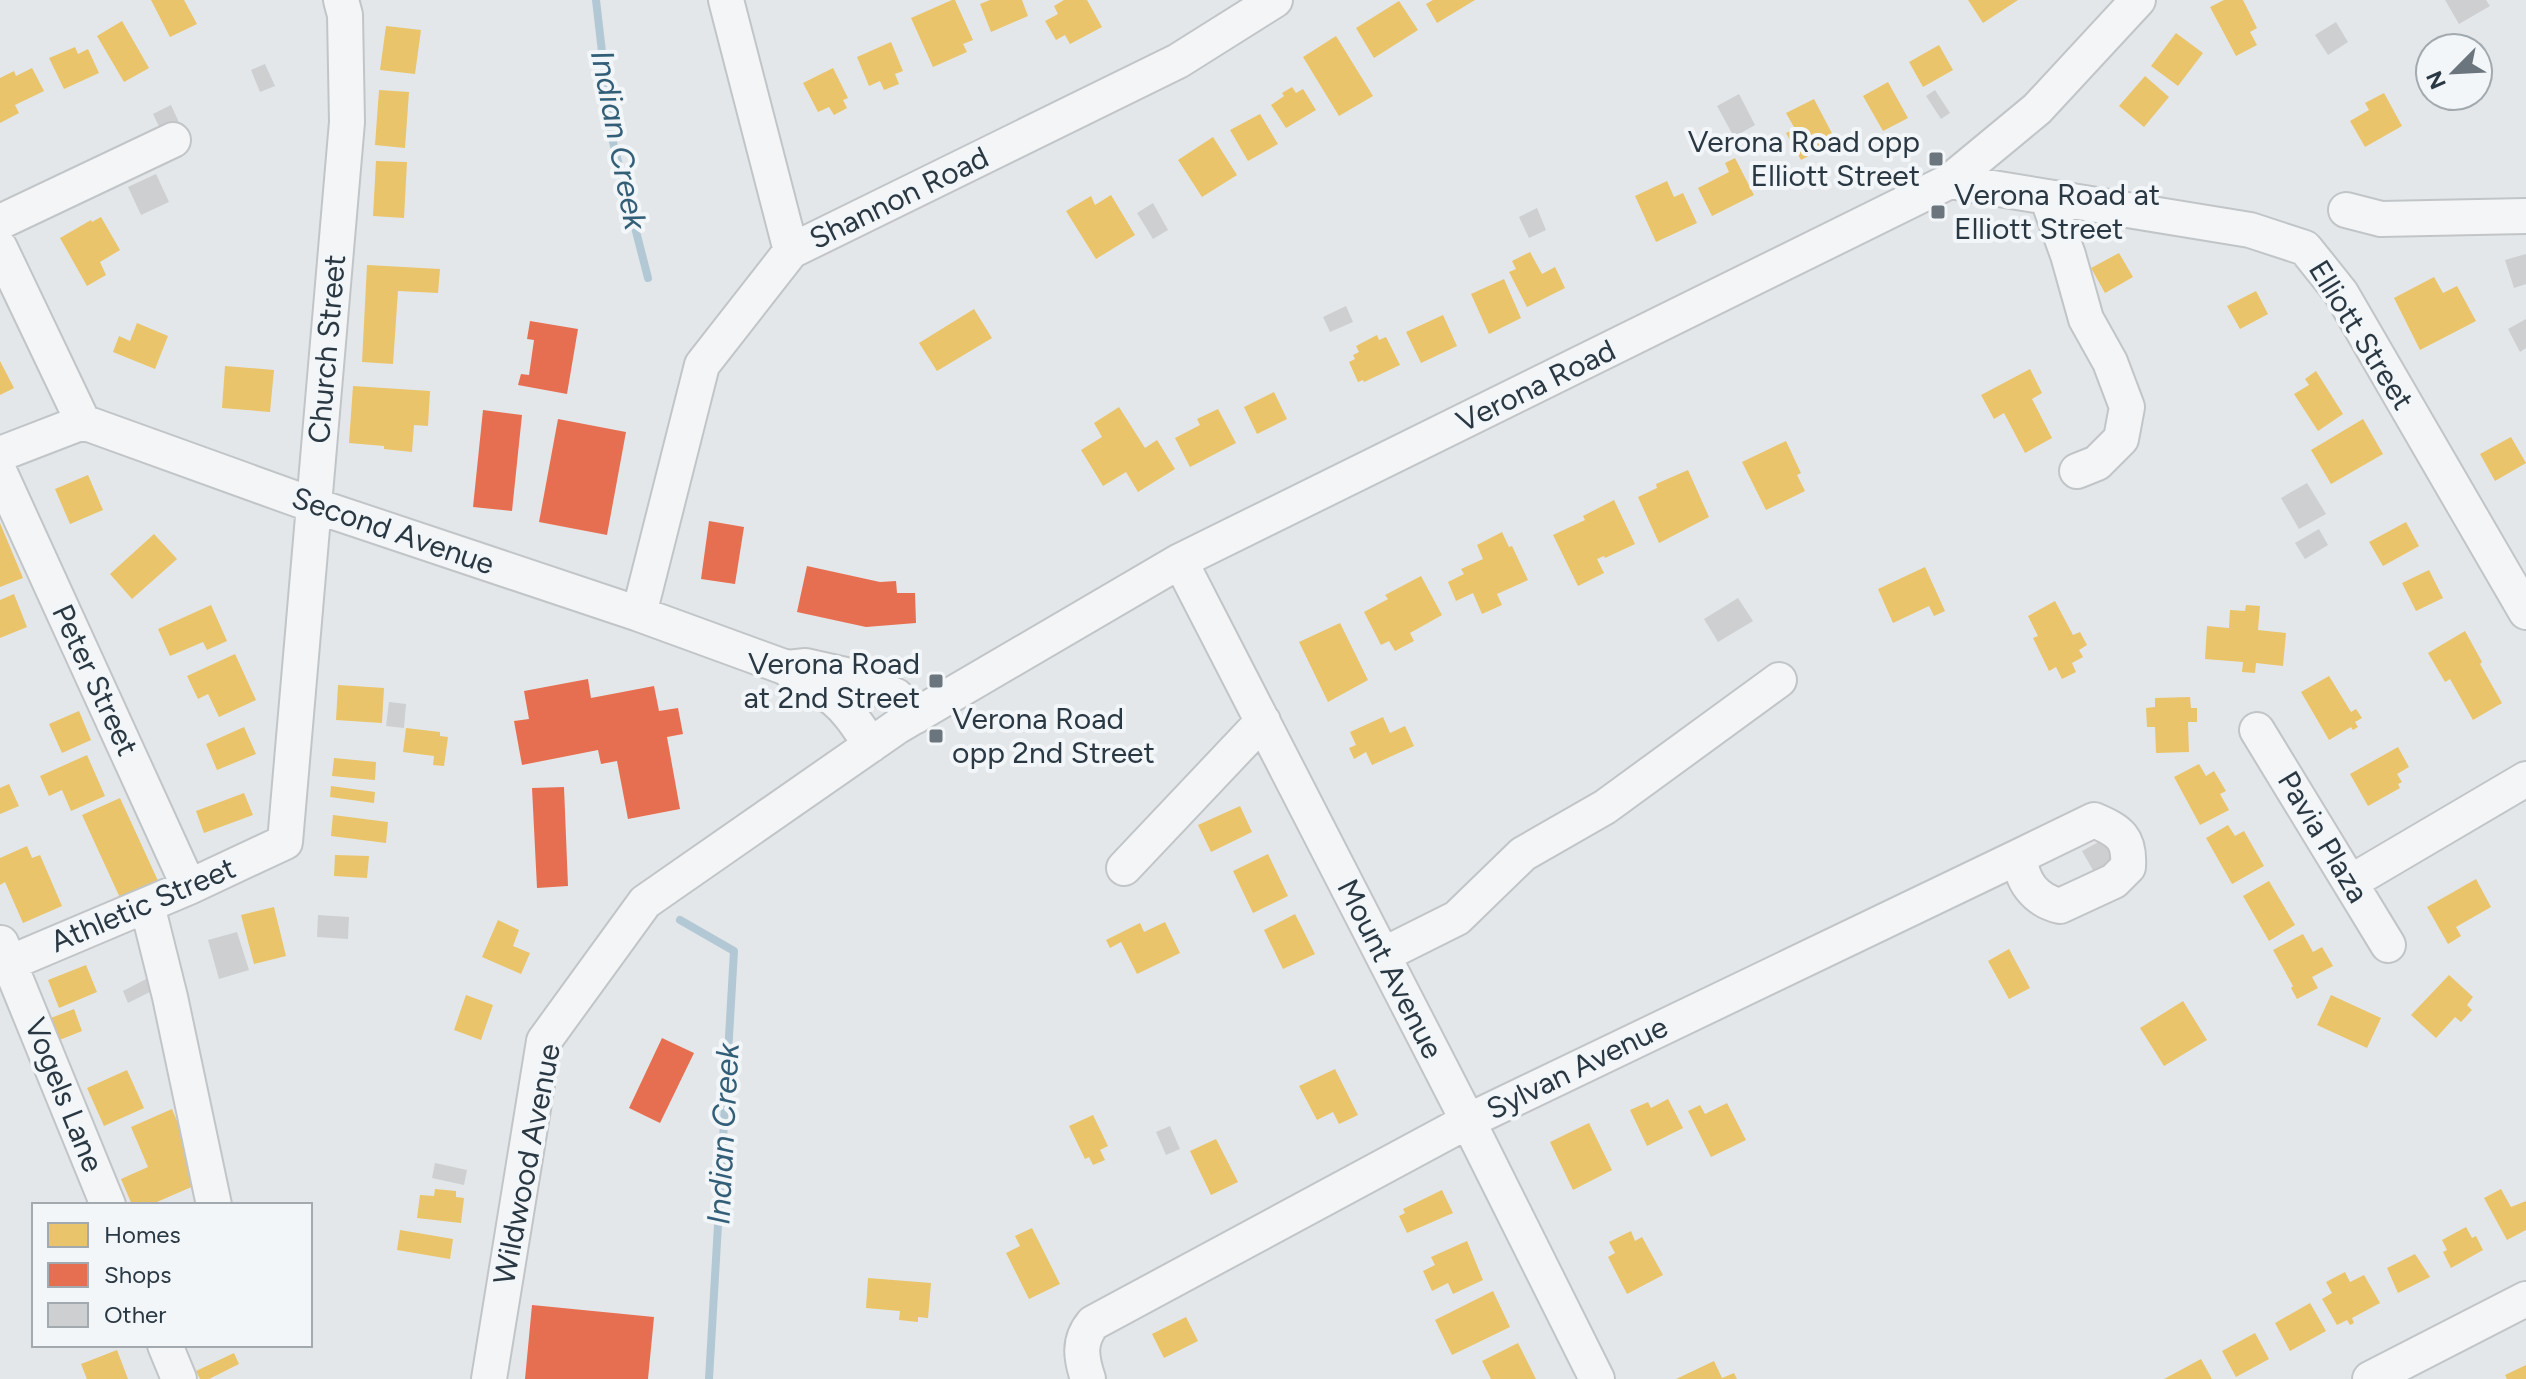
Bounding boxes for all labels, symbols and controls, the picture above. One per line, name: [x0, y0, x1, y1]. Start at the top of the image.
north arrow: [2414, 32, 2494, 112]
water label: Indian Creek: [583, 47, 655, 234]
text: N: [2420, 67, 2452, 93]
place label: Verona Road opp Elliott Street: [1688, 123, 1920, 194]
street label: Shannon Road: [803, 138, 994, 257]
marker: Verona Road opp Elliott Street: [1927, 150, 1945, 168]
place label: Verona Road at Elliott Street: [1954, 176, 2160, 247]
marker: Verona Road at Elliott Street: [1929, 203, 1947, 221]
street label: Church Street: [300, 253, 353, 445]
street label: Elliott Street: [2301, 253, 2422, 416]
street label: Verona Road: [1450, 331, 1621, 440]
street label: Second Avenue: [287, 479, 499, 582]
street label: Peter Street: [44, 598, 147, 761]
place label: Verona Road at 2nd Street: [743, 645, 920, 716]
marker: Verona Road at 2nd Street: [927, 672, 945, 690]
place label: Verona Road opp 2nd Street: [952, 700, 1155, 771]
marker: Verona Road opp 2nd Street: [927, 727, 945, 745]
street label: Pavia Plaza: [2270, 764, 2377, 909]
street label: Athletic Street: [45, 849, 241, 960]
street label: Mount Avenue: [1329, 873, 1452, 1065]
street label: Sylvan Avenue: [1480, 1008, 1673, 1127]
street label: Vogels Lane: [17, 1012, 112, 1177]
street label: Wildwood Avenue: [485, 1040, 568, 1287]
water label: Indian Creek: [699, 1041, 747, 1226]
legend: [32, 1203, 312, 1347]
text: Homes: [104, 1220, 181, 1249]
text: Shops: [104, 1260, 171, 1289]
text: Other: [104, 1300, 166, 1329]

